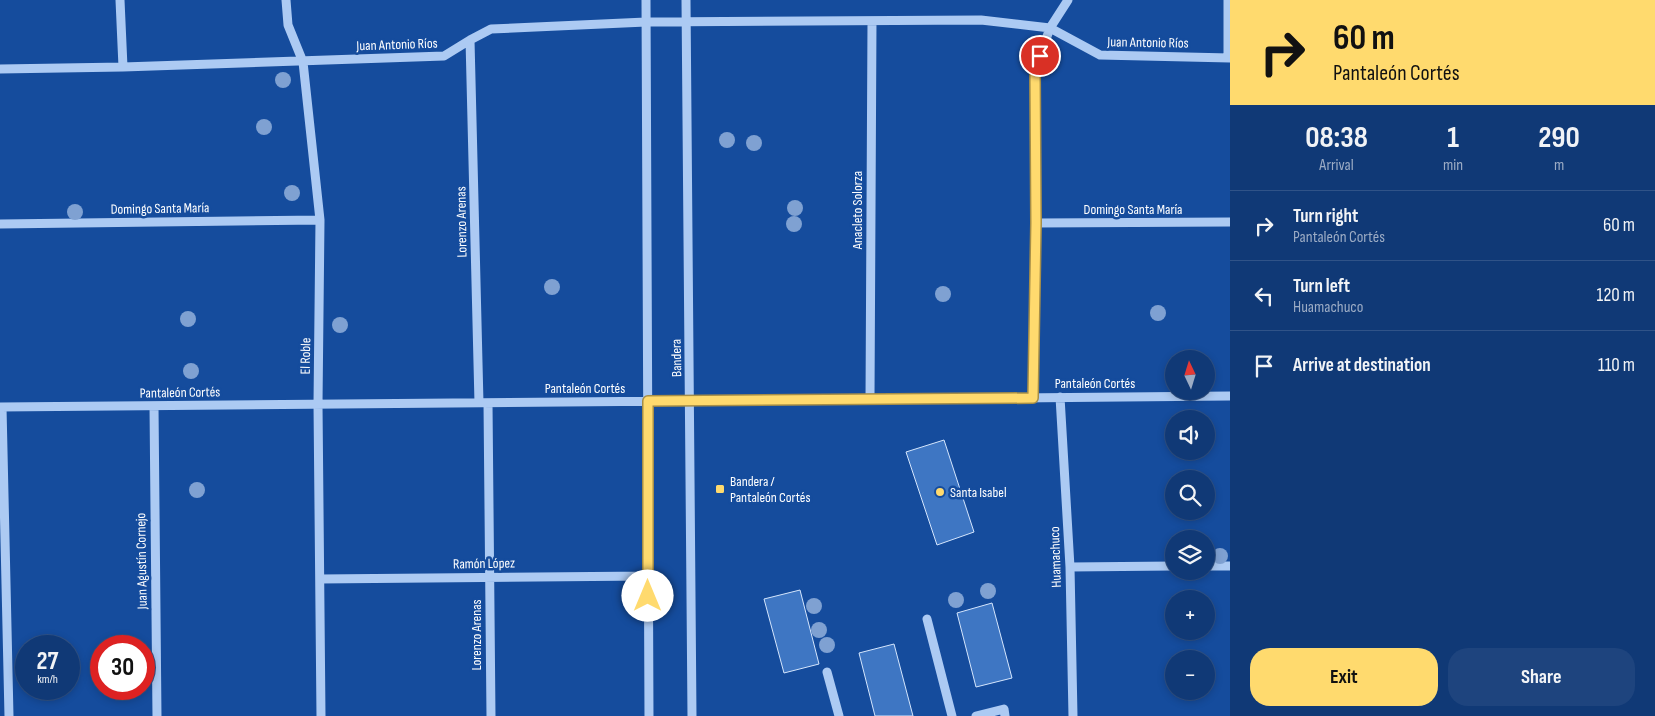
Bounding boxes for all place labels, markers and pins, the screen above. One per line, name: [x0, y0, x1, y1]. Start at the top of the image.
pin: [1019, 35, 1061, 77]
place label: Bandera / Pantaleón Cortés: [730, 473, 811, 506]
marker: Bandera / Pantaleón Cortés: [714, 483, 726, 495]
place label: Santa Isabel: [950, 484, 1007, 501]
marker: Santa Isabel: [934, 486, 946, 498]

